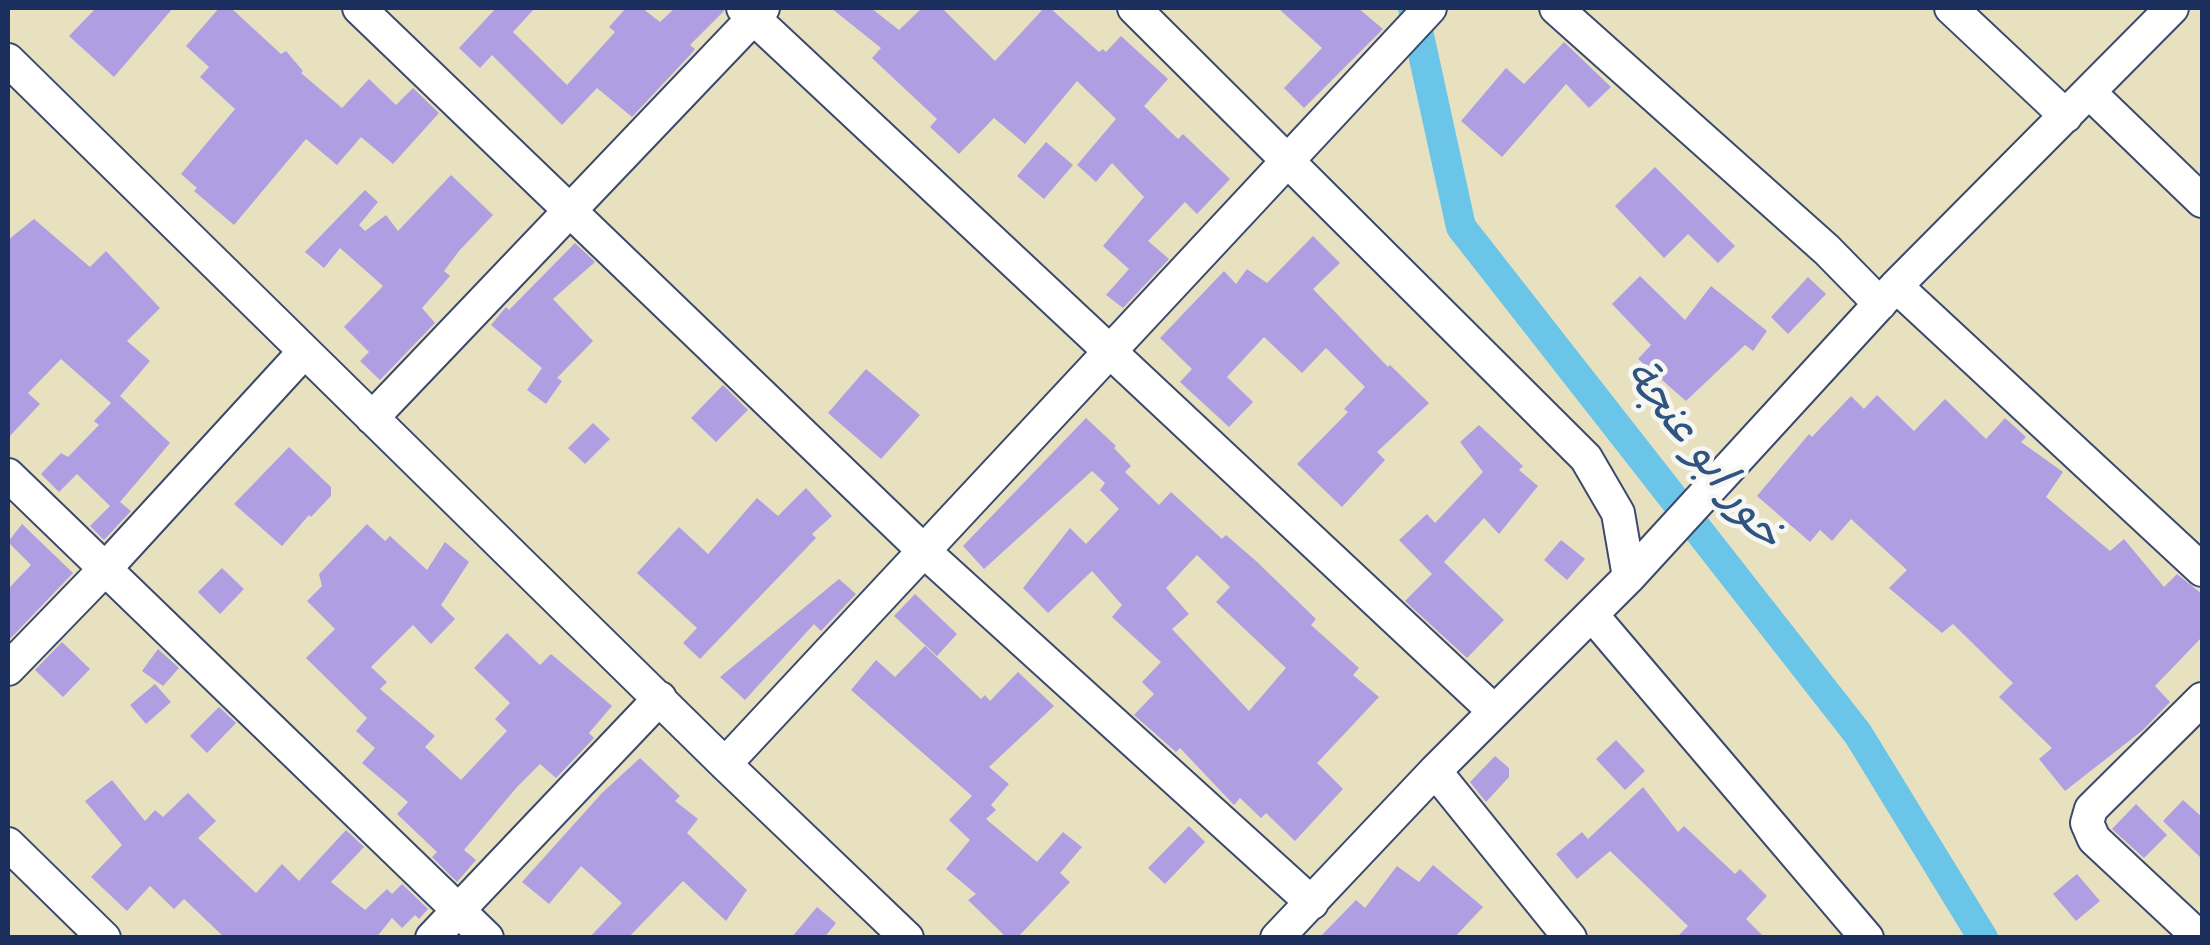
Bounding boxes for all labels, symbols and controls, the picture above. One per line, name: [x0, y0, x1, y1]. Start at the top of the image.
water label: خور ابو عنجة: [1608, 352, 1790, 564]

